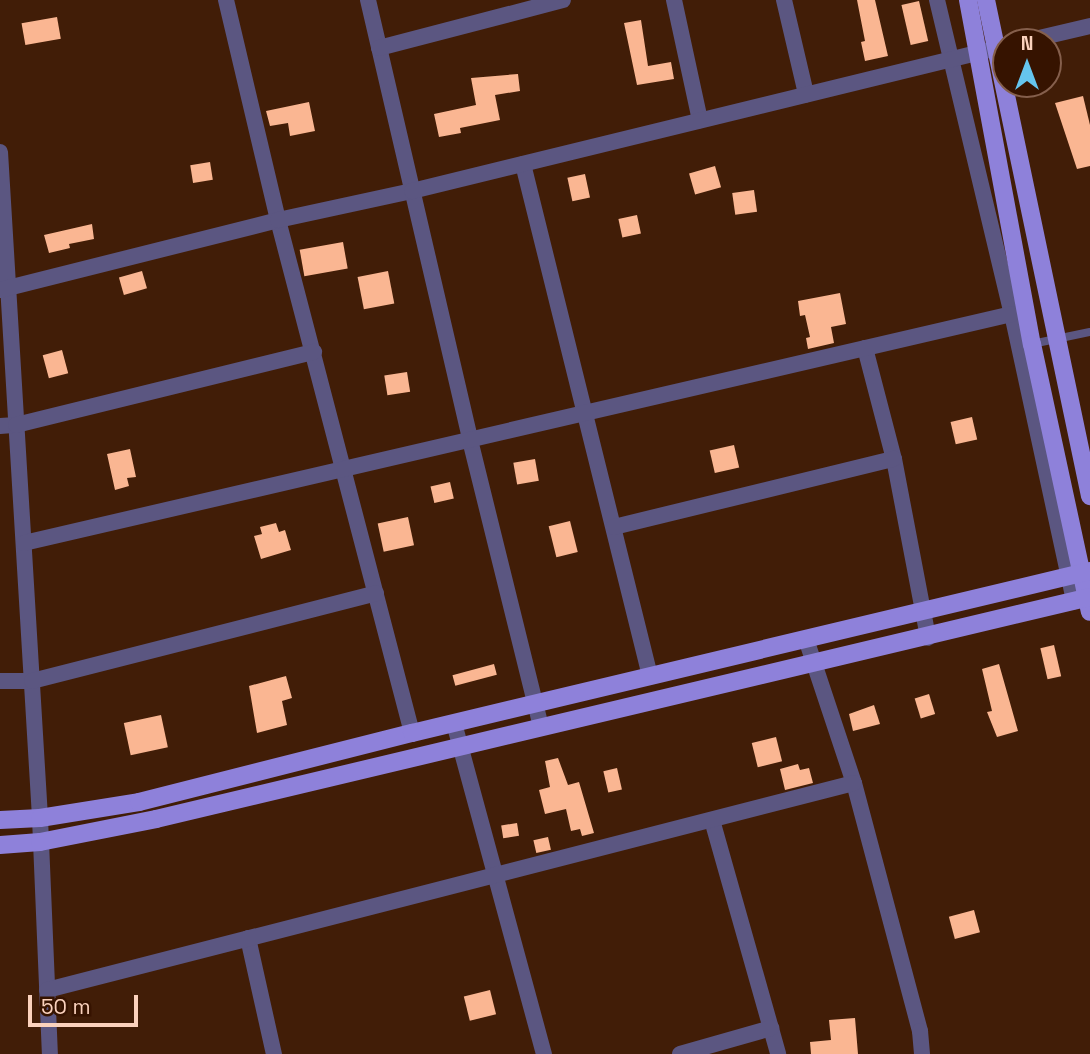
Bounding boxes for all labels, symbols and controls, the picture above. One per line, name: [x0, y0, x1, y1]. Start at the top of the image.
north arrow: [992, 28, 1062, 98]
text: N: [1021, 31, 1033, 56]
scale bar: [32, 981, 142, 1025]
text: 50 m: [41, 993, 91, 1020]

